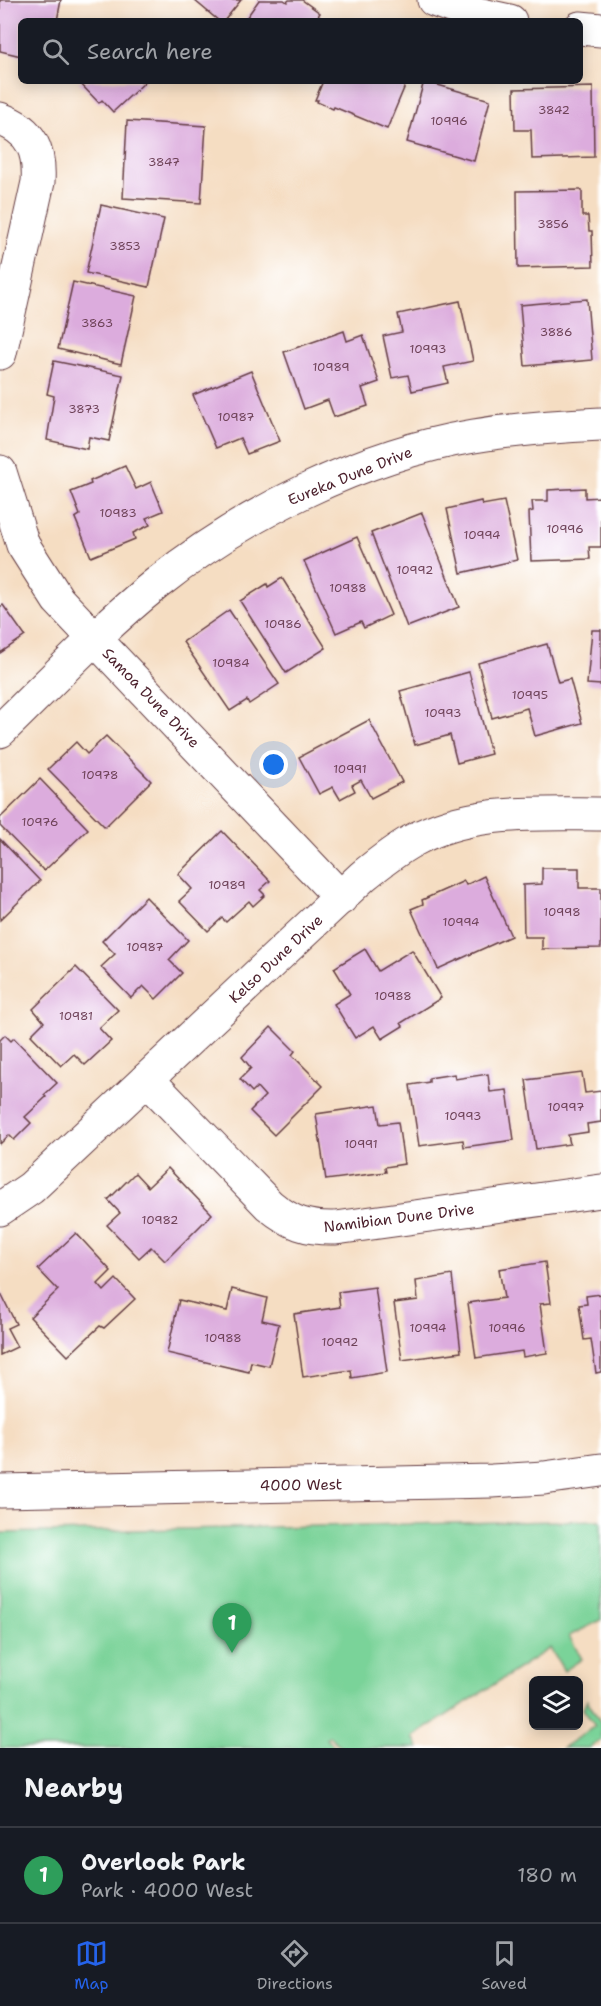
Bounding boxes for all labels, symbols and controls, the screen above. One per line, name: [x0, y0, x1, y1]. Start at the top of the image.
search box: [18, 18, 583, 84]
icon: search: [39, 35, 72, 68]
text: Search here: [87, 37, 213, 66]
house number: 3842: [538, 102, 570, 118]
house number: 10996: [430, 113, 468, 129]
house number: 3847: [148, 154, 180, 170]
house number: 3856: [537, 216, 569, 232]
house number: 3853: [109, 238, 141, 254]
house number: 3863: [81, 315, 113, 331]
house number: 3886: [540, 324, 572, 340]
house number: 10993: [410, 341, 446, 357]
house number: 10989: [312, 359, 350, 375]
house number: 3873: [68, 401, 100, 417]
house number: 10987: [217, 409, 255, 425]
street label: Eureka Dune Drive: [285, 442, 415, 510]
house number: 10983: [99, 505, 137, 521]
house number: 10996: [546, 521, 584, 537]
house number: 10994: [464, 527, 500, 543]
house number: 10992: [397, 562, 433, 578]
house number: 10988: [329, 580, 367, 596]
house number: 10986: [264, 616, 302, 632]
street label: Samoa Dune Drive: [98, 644, 204, 752]
house number: 10984: [212, 655, 250, 671]
house number: 10995: [512, 687, 548, 703]
house number: 10993: [425, 705, 461, 721]
your location: [259, 750, 288, 779]
house number: 10991: [333, 761, 367, 777]
house number: 10978: [82, 767, 118, 783]
house number: 10976: [22, 814, 58, 830]
house number: 10989: [208, 877, 246, 893]
house number: 10998: [543, 904, 581, 920]
street label: Kelso Dune Drive: [225, 910, 327, 1008]
house number: 10994: [443, 914, 479, 930]
house number: 10987: [126, 939, 164, 955]
house number: 10988: [374, 988, 412, 1004]
house number: 10981: [59, 1008, 93, 1024]
house number: 10997: [548, 1099, 584, 1115]
house number: 10993: [445, 1108, 481, 1124]
house number: 10991: [344, 1136, 378, 1152]
street label: Namibian Dune Drive: [322, 1199, 476, 1237]
house number: 10982: [141, 1212, 179, 1228]
house number: 10994: [410, 1320, 446, 1336]
house number: 10996: [488, 1320, 526, 1336]
house number: 10988: [204, 1330, 242, 1346]
house number: 10992: [322, 1334, 358, 1350]
street label: 4000 West: [260, 1474, 342, 1496]
pin: 1: [212, 1604, 252, 1653]
map controls: [529, 1676, 583, 1730]
button: layers: [529, 1676, 583, 1730]
text: Nearby: [24, 1770, 123, 1805]
text: Overlook Park: [81, 1848, 246, 1877]
text: 1: [39, 1862, 48, 1888]
text: 180 m: [517, 1862, 577, 1888]
text: Park · 4000 West: [81, 1877, 253, 1903]
tab: Map: [74, 1937, 108, 1994]
tab: Directions: [257, 1937, 333, 1994]
tab: Saved: [481, 1937, 527, 1994]

